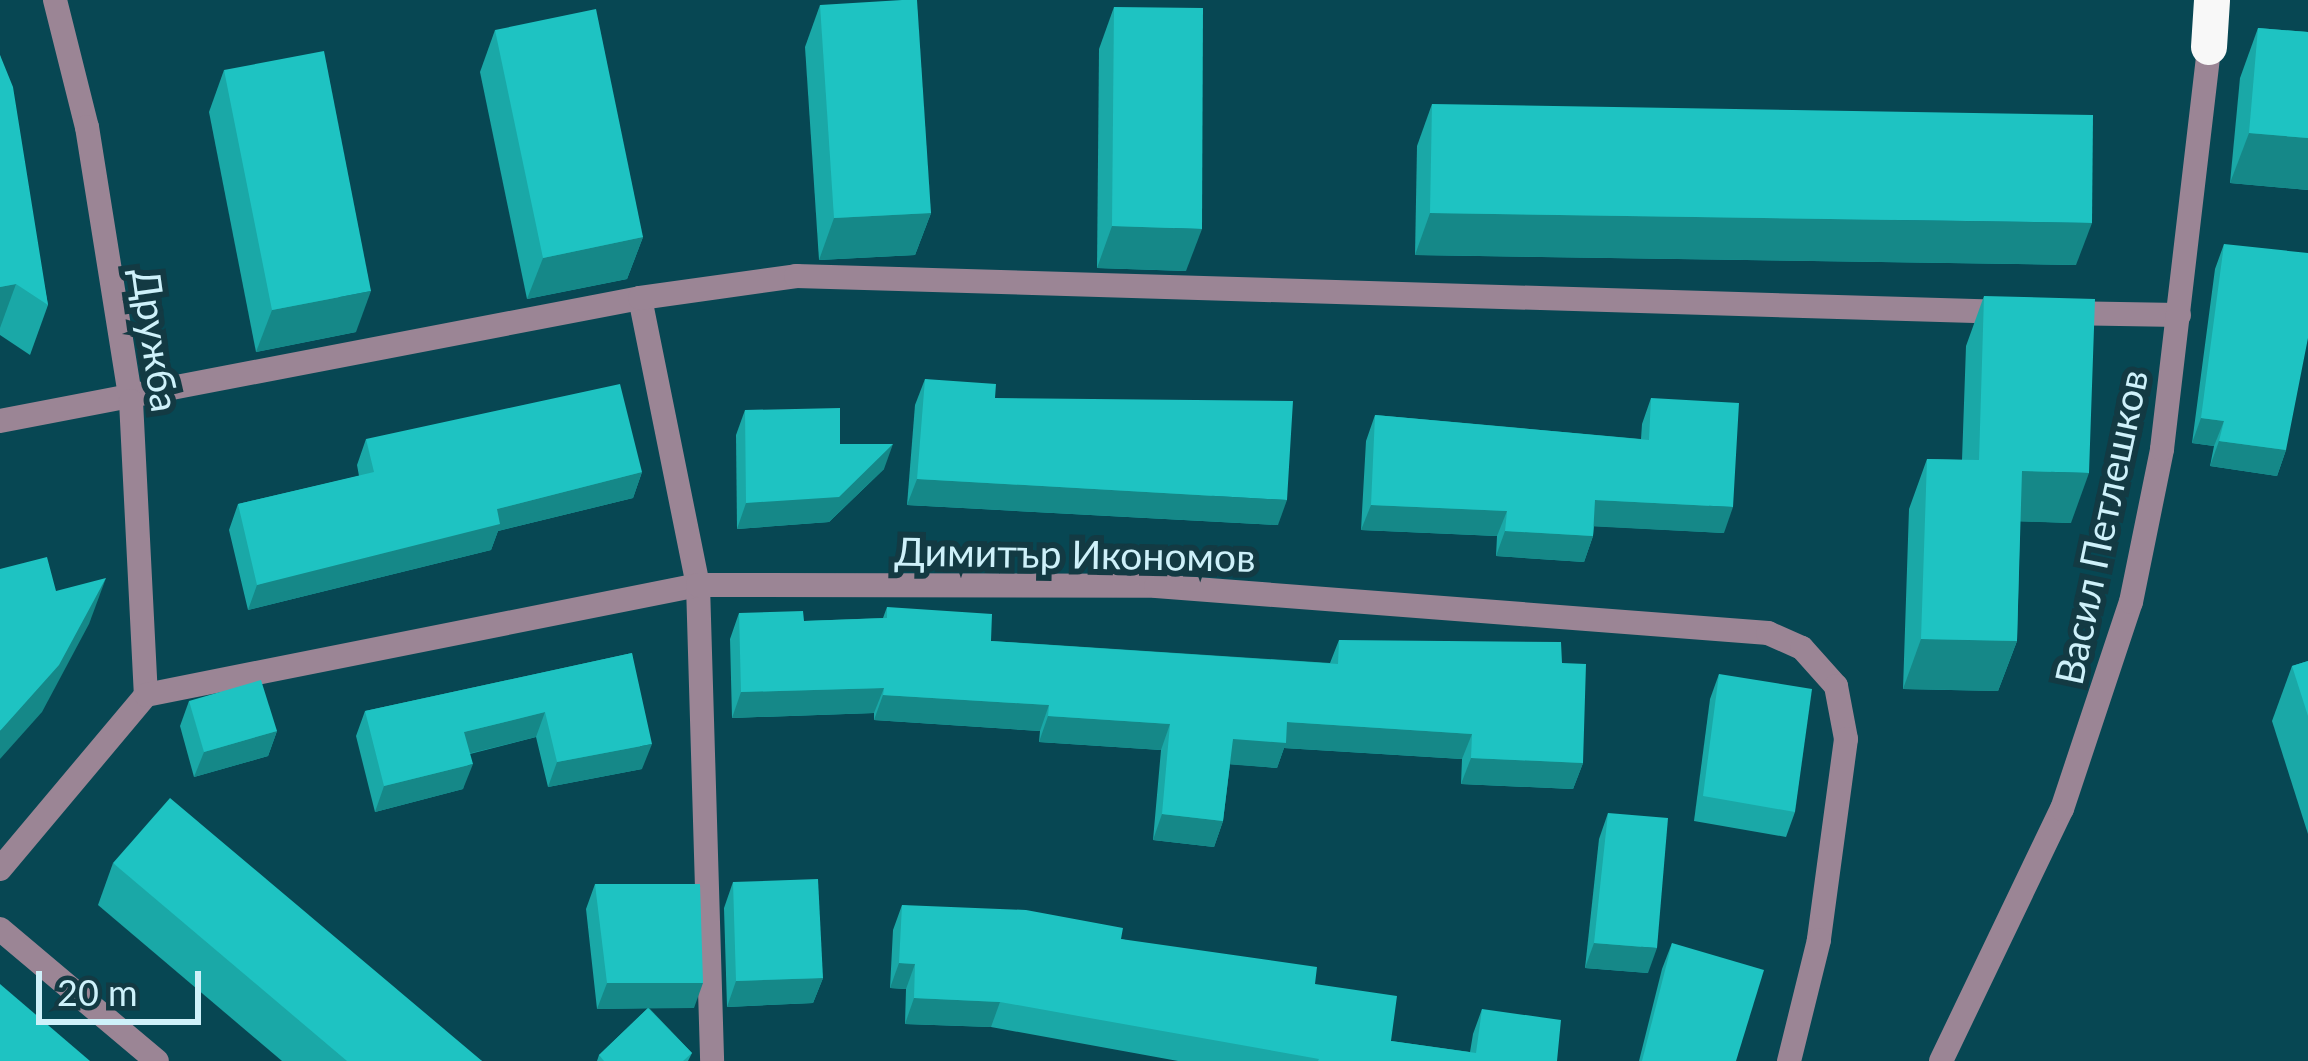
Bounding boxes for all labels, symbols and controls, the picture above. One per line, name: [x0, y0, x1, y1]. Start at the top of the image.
street label: Дружба: [123, 265, 189, 415]
street label: Васил Петлешков: [2045, 365, 2157, 689]
street label: Димитър Икономов: [894, 527, 1256, 581]
scale bar: [42, 947, 207, 1021]
text: 20 m: [57, 970, 138, 1014]

